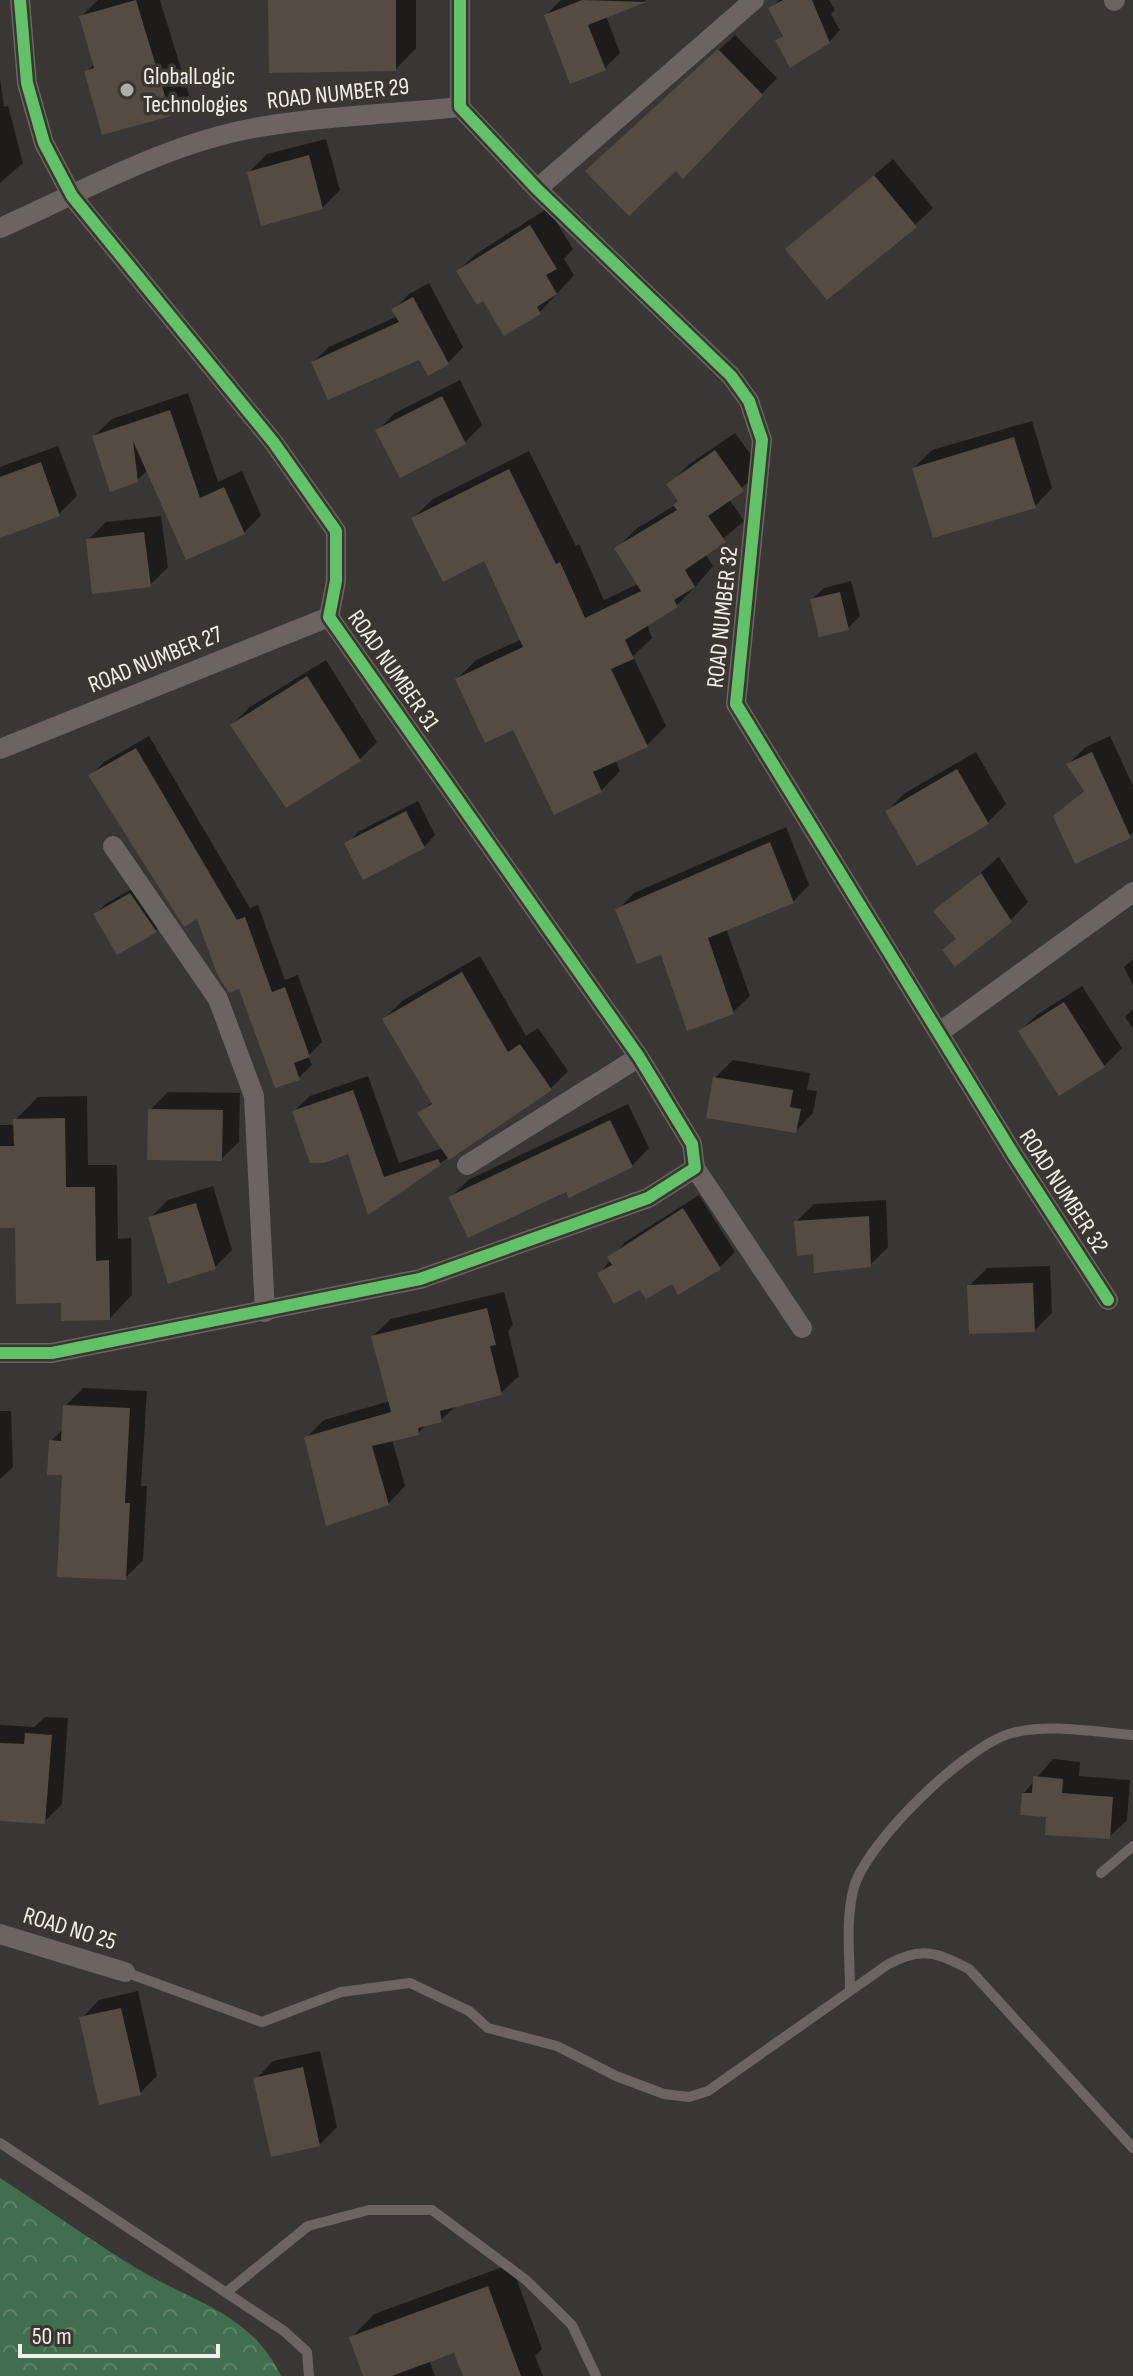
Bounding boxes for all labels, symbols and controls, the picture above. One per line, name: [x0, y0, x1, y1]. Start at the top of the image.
place label: GlobalLogic Technologies: [143, 62, 248, 119]
street label: ROAD NUMBER 29: [265, 72, 411, 115]
marker: GlobalLogic Technologies: [118, 81, 136, 99]
street label: ROAD NUMBER 32: [701, 545, 744, 689]
street label: ROAD NUMBER 31: [341, 604, 446, 737]
street label: ROAD NUMBER 27: [84, 619, 227, 699]
street label: ROAD NUMBER 32: [1013, 1124, 1115, 1259]
street label: ROAD NO 25: [20, 1901, 120, 1956]
scale bar: [20, 2308, 218, 2358]
text: 50 m: [32, 2322, 72, 2351]

